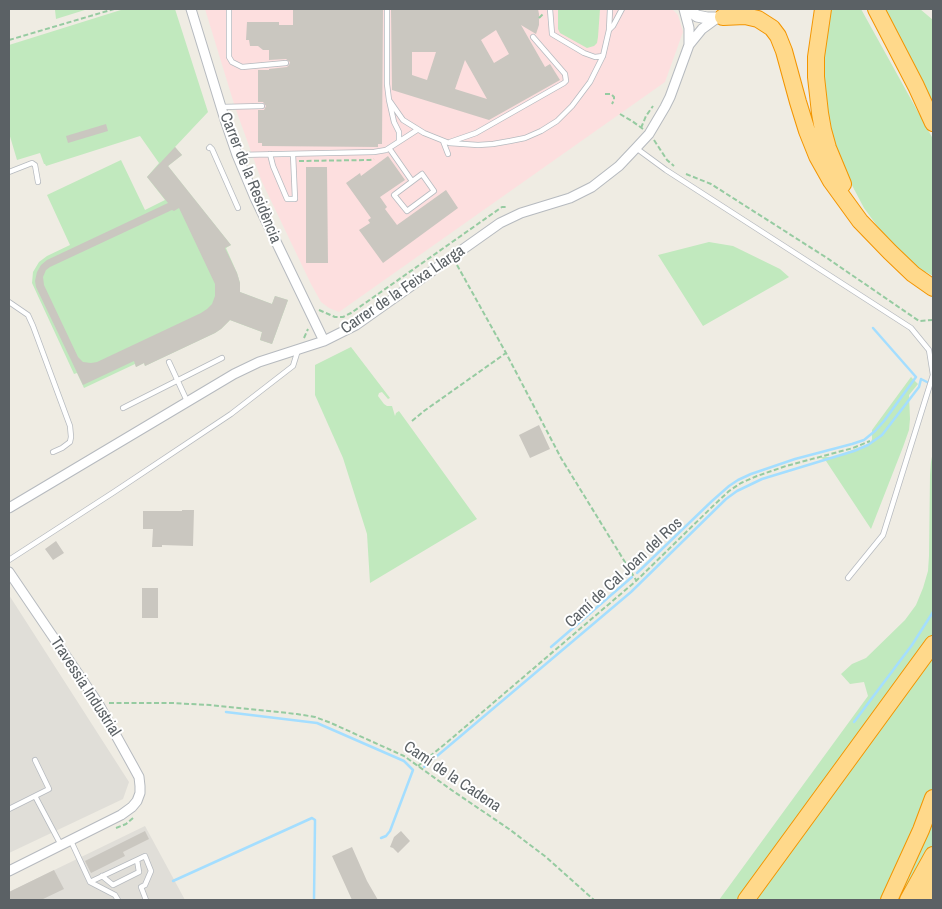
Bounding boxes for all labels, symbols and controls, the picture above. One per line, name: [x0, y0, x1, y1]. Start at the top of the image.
street label: Carrer de la Residència: [215, 110, 285, 246]
street label: Carrer de la Feixa Llarga: [337, 241, 469, 339]
street label: Camí de Cal Joan del Ros: [561, 514, 687, 632]
street label: Travessia Industrial: [46, 634, 124, 740]
street label: Camí de la Cadena: [400, 737, 504, 817]

